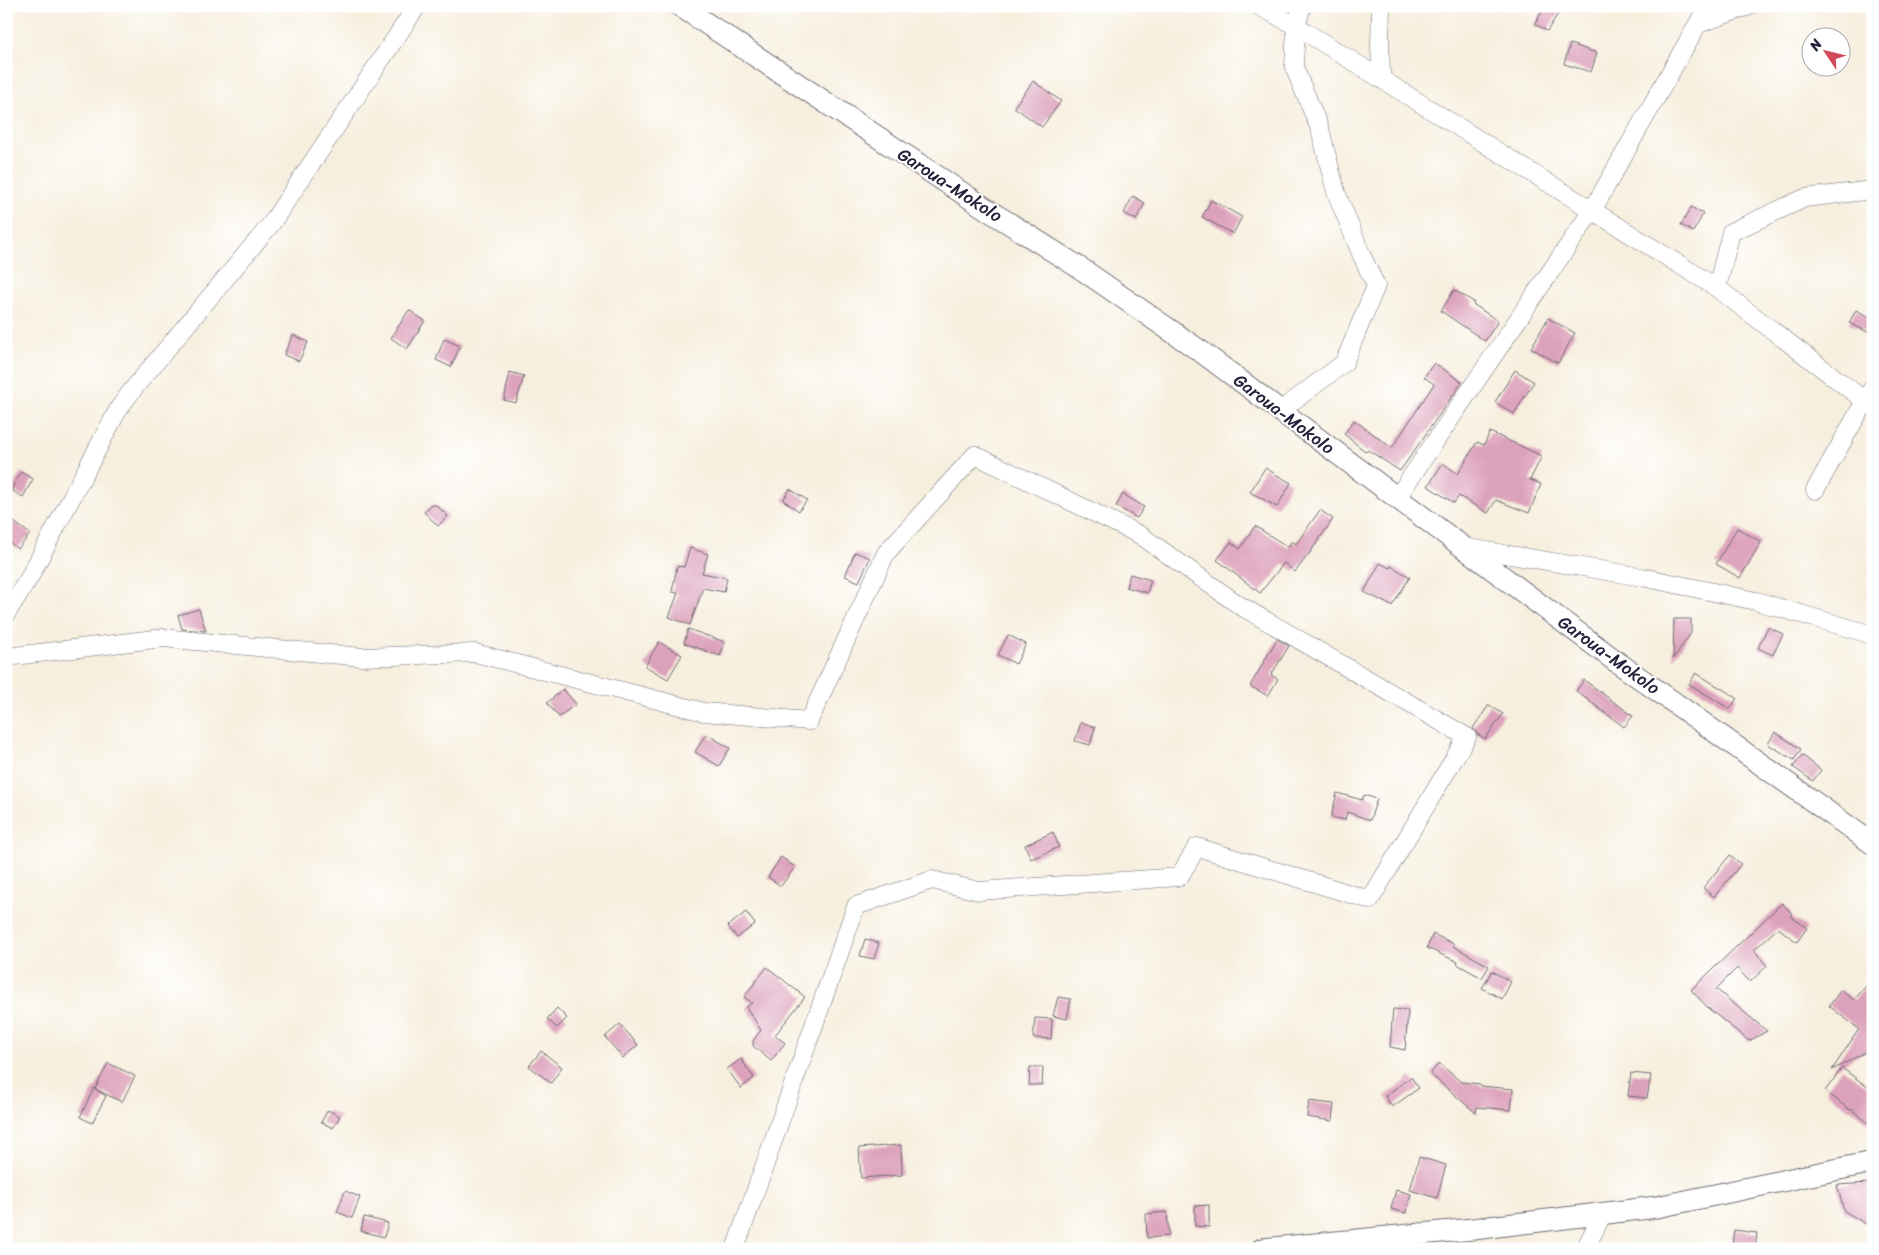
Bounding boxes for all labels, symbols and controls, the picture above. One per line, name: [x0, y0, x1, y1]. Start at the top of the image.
north arrow: [1802, 28, 1852, 78]
text: N: [1802, 33, 1829, 57]
street label: Garoua-Mokolo: [891, 139, 1009, 231]
street label: Garoua-Mokolo: [1226, 365, 1342, 463]
street label: Garoua-Mokolo: [1551, 607, 1667, 703]

